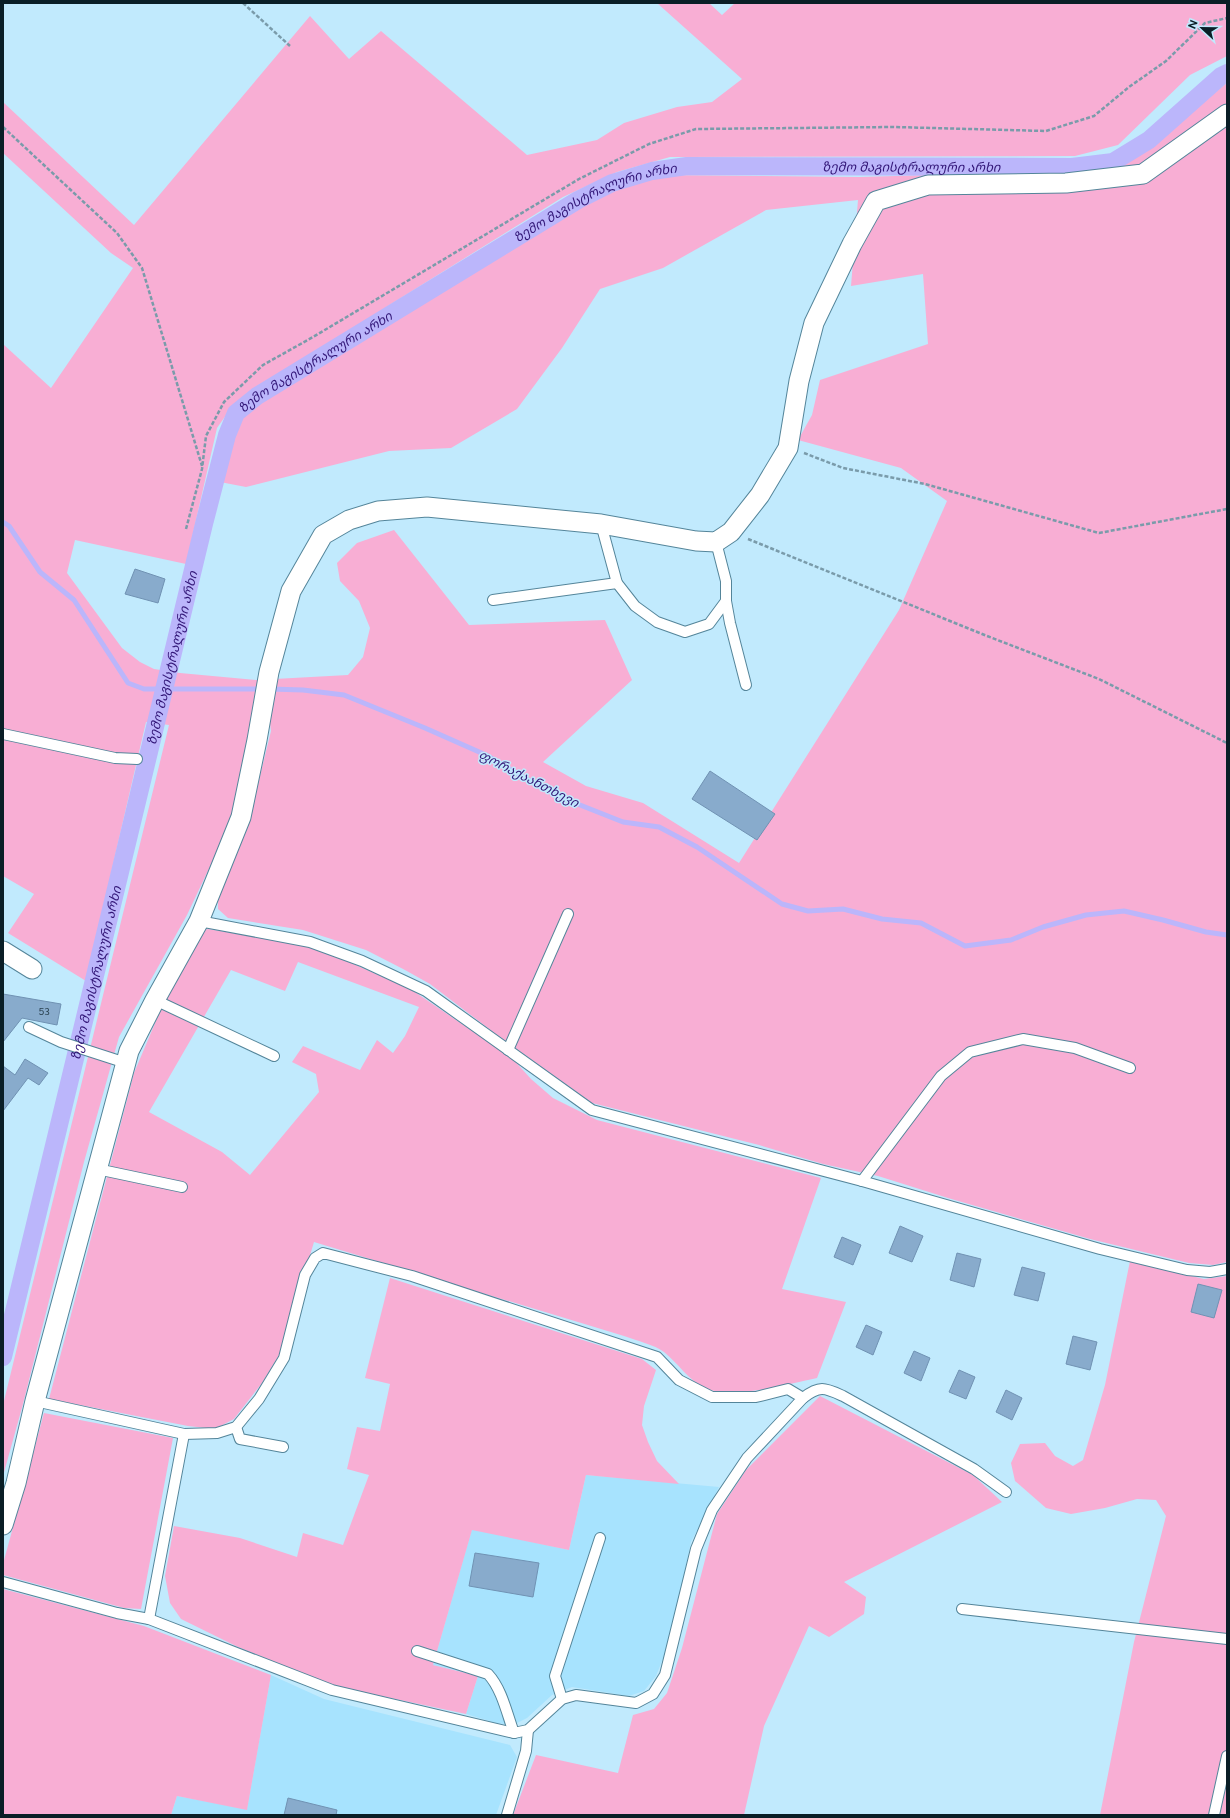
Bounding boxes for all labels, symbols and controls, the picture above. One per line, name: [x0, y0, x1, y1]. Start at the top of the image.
north arrow: [1182, 8, 1222, 48]
text: N: [1186, 18, 1201, 31]
water label: ზემო მაგისტრალური არხი: [822, 159, 1001, 176]
water label: ზემო მაგისტრალური არხი: [511, 161, 678, 245]
water label: ზემო მაგისტრალური არხი: [236, 308, 395, 416]
water label: ზემო მაგისტრალური არხი: [144, 569, 200, 747]
water label: ფორაქაანთხევი: [476, 747, 582, 811]
water label: ზემო მაგისტრალური არხი: [68, 884, 124, 1062]
house number: 53: [38, 1005, 50, 1018]

